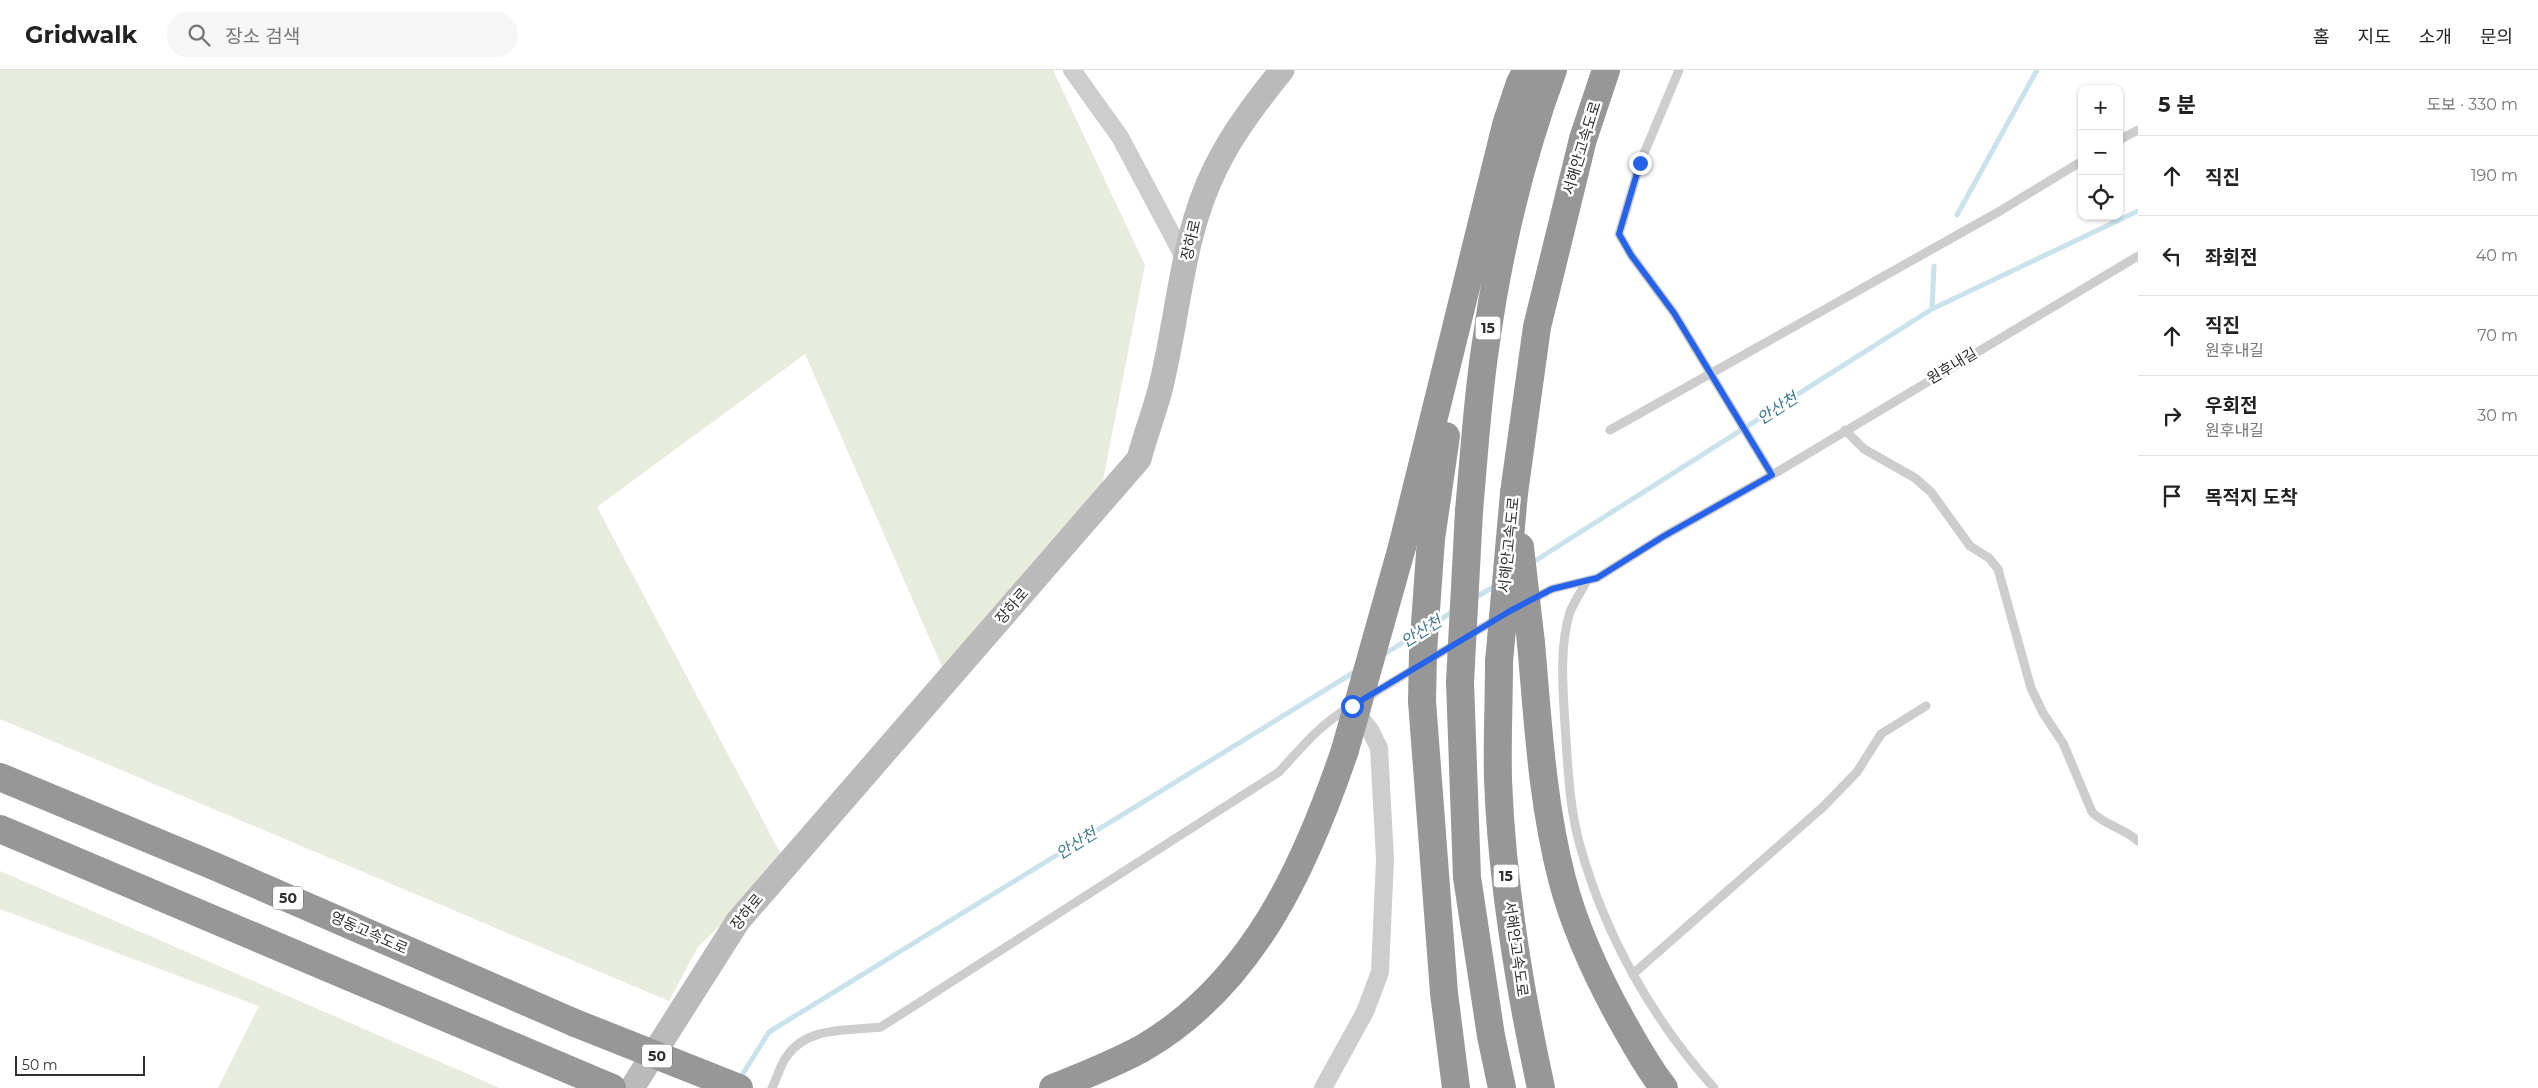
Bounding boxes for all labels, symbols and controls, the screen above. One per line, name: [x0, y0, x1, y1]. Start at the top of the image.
search box: [167, 12, 517, 57]
text: Gridwalk: [25, 20, 137, 49]
icon: search: [185, 21, 213, 49]
text: 장소 검색: [225, 25, 300, 48]
text: 홈: [2313, 26, 2330, 48]
text: 지도: [2358, 26, 2391, 48]
text: 소개: [2419, 26, 2452, 48]
text: 문의: [2480, 26, 2513, 48]
map controls: [2078, 85, 2123, 220]
button: +: [2078, 85, 2123, 130]
text: 5 분: [2158, 92, 2196, 117]
text: 도보 · 330 m: [2426, 95, 2518, 114]
street label: 서해안고속도로: [1558, 99, 1605, 197]
button: −: [2078, 130, 2123, 175]
route end: [1629, 152, 1652, 175]
icon: ahead: [2158, 162, 2186, 190]
text: 직진: [2205, 166, 2240, 189]
text: 190 m: [2471, 166, 2518, 185]
button: locate: [2078, 175, 2123, 220]
street label: 장하로: [1177, 218, 1204, 262]
icon: left: [2158, 242, 2186, 270]
text: 좌회전: [2205, 246, 2257, 269]
text: 40 m: [2476, 246, 2518, 265]
text: 직진: [2205, 314, 2240, 337]
road number: 15: [1476, 317, 1500, 340]
icon: ahead: [2158, 322, 2186, 350]
text: 70 m: [2477, 326, 2518, 345]
text: 원후내길: [2205, 341, 2264, 360]
street label: 원후내길: [1923, 343, 1980, 388]
water label: 안산천: [1754, 387, 1803, 428]
text: 우회전: [2205, 394, 2257, 417]
icon: right: [2158, 402, 2186, 430]
text: 30 m: [2477, 406, 2518, 425]
text: 원후내길: [2205, 421, 2264, 440]
icon: arrive: [2158, 482, 2186, 510]
text: 목적지 도착: [2205, 486, 2298, 509]
street label: 서해안고속도로: [1494, 496, 1523, 594]
street label: 장하로: [991, 584, 1032, 628]
water label: 안산천: [1398, 610, 1447, 651]
route start: [1341, 695, 1364, 718]
water label: 안산천: [1053, 822, 1102, 863]
road number: 15: [1494, 864, 1518, 888]
road number: 50: [273, 886, 303, 910]
street label: 장하로: [726, 890, 767, 934]
street label: 서해안고속도로: [1500, 900, 1533, 998]
street label: 영동고속도로: [328, 907, 411, 958]
road number: 50: [642, 1044, 672, 1068]
scale bar: [15, 1053, 145, 1076]
text: 50 m: [22, 1056, 58, 1074]

